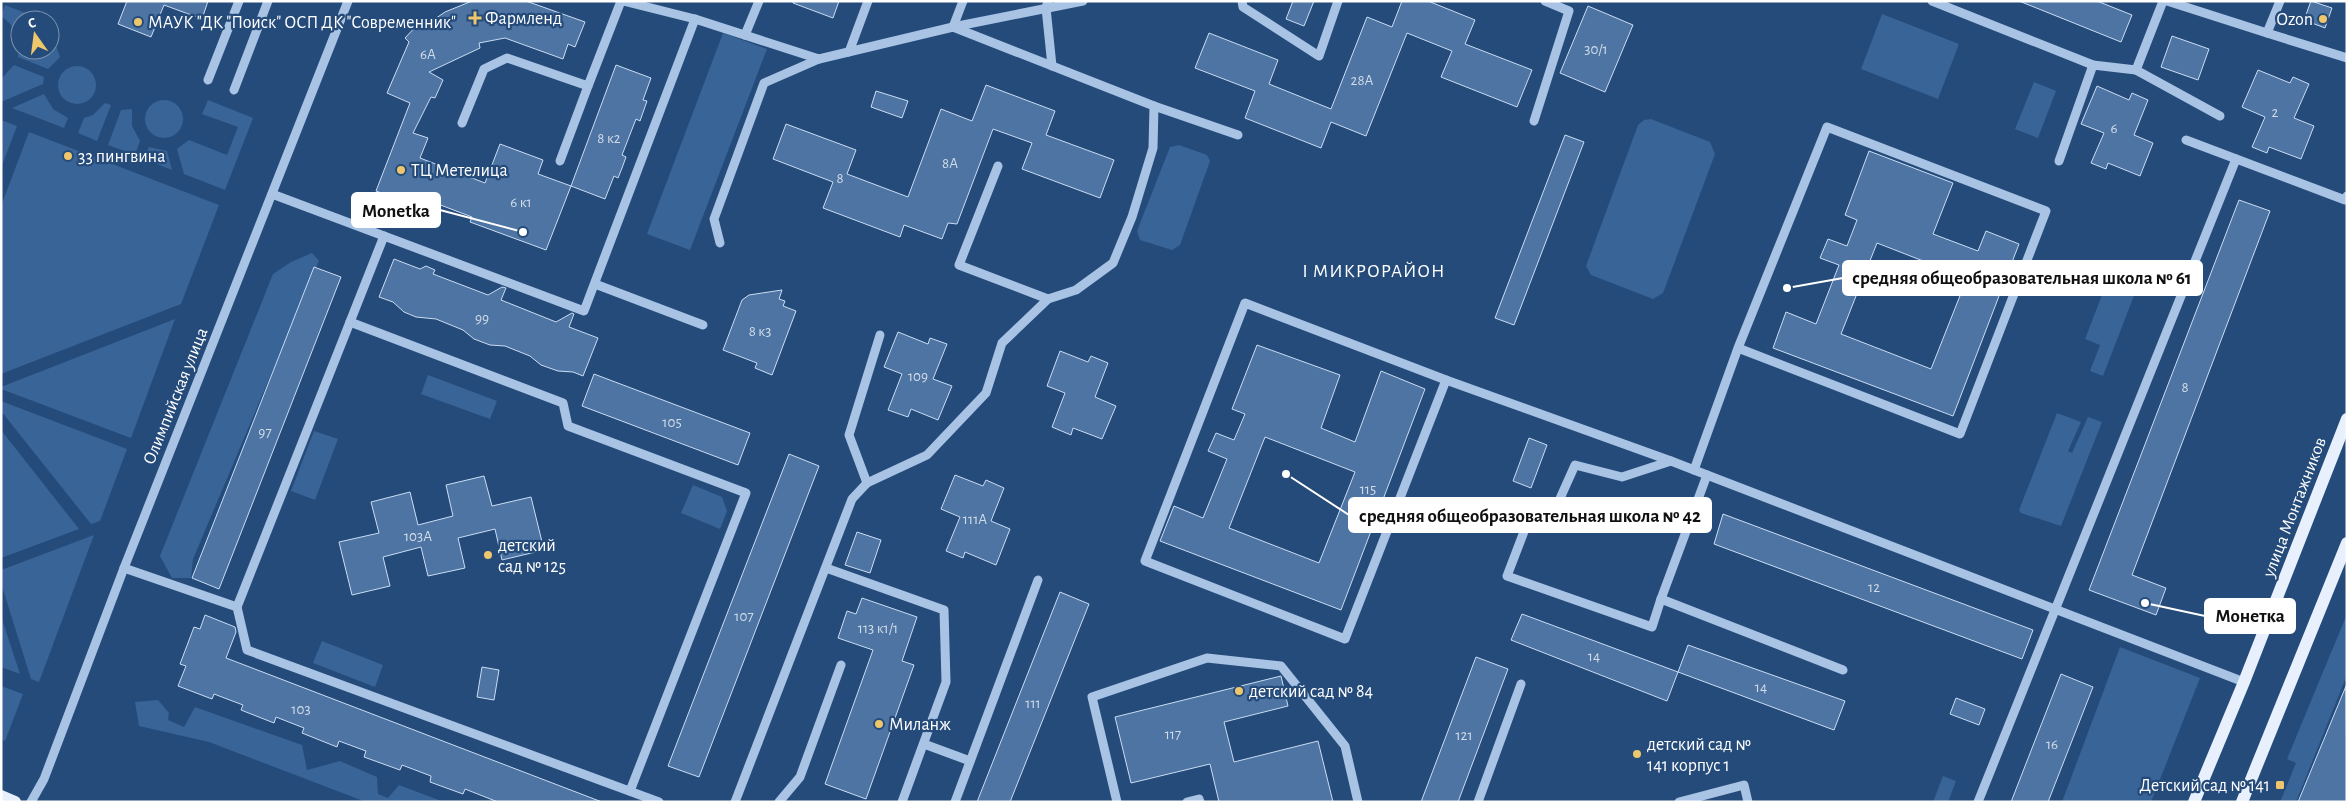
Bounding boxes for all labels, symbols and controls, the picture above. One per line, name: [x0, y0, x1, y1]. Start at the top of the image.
north arrow: [10, 10, 60, 60]
place label: Фармленд: [485, 10, 562, 28]
place label: Ozon: [2276, 11, 2313, 29]
marker: Фармленд: [469, 12, 481, 24]
marker: Ozon: [2317, 13, 2329, 25]
place label: МАУК "ДК "Поиск" ОСП ДК "Современник": [148, 14, 456, 32]
text: С: [27, 16, 38, 31]
marker: МАУК "ДК "Поиск" ОСП ДК "Современник": [132, 16, 144, 28]
house number: 30/1: [1584, 42, 1608, 57]
house number: 6А: [420, 47, 436, 62]
house number: 28А: [1351, 73, 1374, 88]
house number: 2: [2272, 105, 2279, 120]
house number: 6: [2110, 121, 2118, 136]
house number: 8 к2: [597, 131, 621, 146]
place label: 33 пингвина: [78, 148, 165, 166]
marker: 33 пингвина: [62, 150, 74, 162]
house number: 8А: [942, 156, 958, 171]
place label: ТЦ Метелица: [411, 162, 508, 180]
marker: ТЦ Метелица: [395, 164, 407, 176]
house number: 8: [836, 171, 844, 186]
callout: Monetka: [352, 193, 440, 227]
house number: 6 к1: [510, 195, 532, 210]
text: Monetka: [362, 202, 430, 221]
district label: I МИКРОРАЙОН: [1302, 261, 1446, 281]
callout: средняя общеобразовательная школа № 61: [1843, 261, 2202, 295]
text: средняя общеобразовательная школа № 61: [1852, 269, 2192, 288]
house number: 99: [475, 311, 489, 326]
house number: 8 к3: [749, 324, 771, 339]
street label: Олимпийская улица: [140, 325, 212, 467]
house number: 109: [908, 369, 928, 384]
house number: 8: [2181, 380, 2189, 395]
house number: 105: [662, 415, 682, 430]
house number: 97: [258, 425, 272, 440]
street label: улица Монтажников: [2260, 435, 2330, 581]
house number: 115: [1360, 482, 1376, 497]
callout: средняя общеобразовательная школа № 42: [1349, 498, 1711, 532]
text: средняя общеобразовательная школа № 42: [1359, 507, 1701, 526]
house number: 111А: [963, 512, 987, 527]
house number: 103А: [404, 529, 432, 544]
place label: детский сад № 125: [498, 537, 566, 576]
marker: детский сад № 125: [482, 549, 494, 561]
house number: 12: [1868, 580, 1880, 595]
callout: Монетка: [2205, 599, 2295, 633]
text: Монетка: [2215, 607, 2285, 626]
house number: 107: [734, 609, 754, 624]
house number: 113 к1/1: [858, 621, 898, 636]
house number: 14: [1588, 649, 1600, 664]
house number: 14: [1755, 680, 1767, 695]
place label: детский сад № 84: [1249, 683, 1373, 701]
marker: детский сад № 84: [1233, 685, 1245, 697]
house number: 111: [1025, 696, 1041, 711]
house number: 103: [291, 702, 311, 717]
place label: Миланж: [889, 716, 951, 734]
marker: Миланж: [873, 718, 885, 730]
house number: 117: [1165, 727, 1181, 742]
house number: 121: [1455, 728, 1473, 743]
place label: детский сад № 141 корпус 1: [1647, 736, 1751, 775]
house number: 16: [2046, 737, 2058, 752]
marker: детский сад № 141 корпус 1: [1631, 748, 1643, 760]
place label: Детский сад № 141: [2139, 777, 2270, 795]
marker: Детский сад № 141: [2274, 779, 2286, 791]

